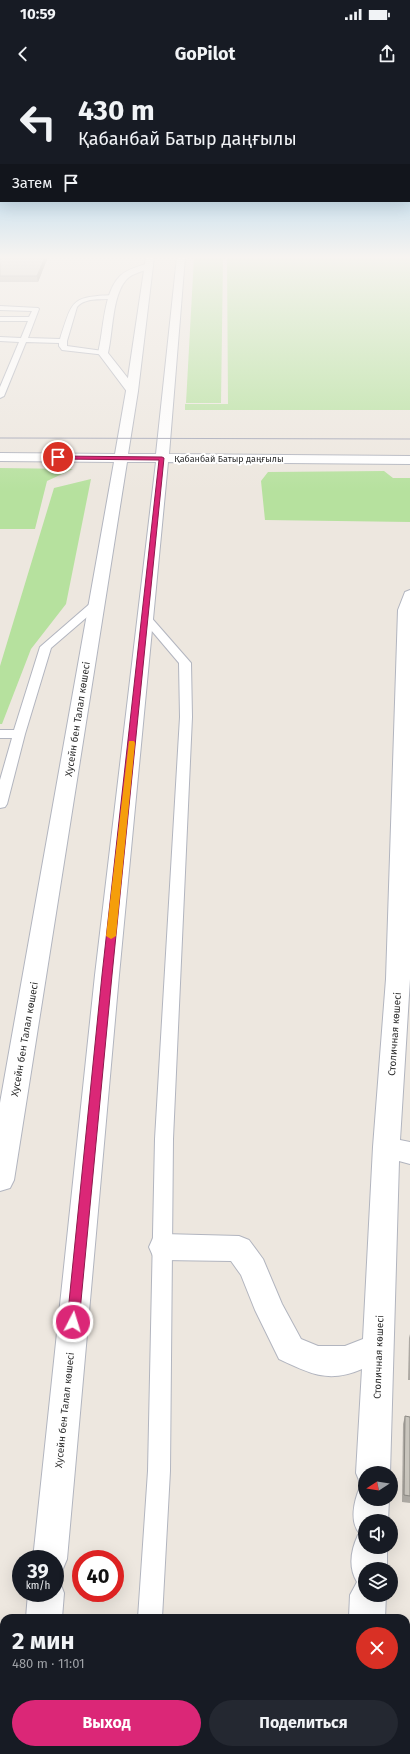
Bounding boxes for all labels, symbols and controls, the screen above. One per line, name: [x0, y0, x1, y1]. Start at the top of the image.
text: 10:59: [20, 5, 56, 23]
icon: back: [12, 43, 34, 65]
text: GoPilot: [175, 43, 235, 65]
icon: share: [376, 43, 398, 65]
text: 430 m: [78, 94, 155, 127]
icon: left: [12, 96, 64, 148]
text: Қабанбай Батыр даңғылы: [78, 128, 297, 150]
icon: arrive: [60, 172, 82, 194]
text: Затем: [12, 174, 52, 192]
pin: [41, 440, 75, 474]
icon: arrive: [47, 446, 69, 468]
street label: Қабанбай Батыр даңғылы: [174, 454, 284, 464]
street label: Хусейн бен Талал көшесі: [62, 660, 93, 778]
street label: Хусейн бен Талал көшесі: [8, 981, 41, 1097]
street label: Столичная көшесі: [385, 992, 404, 1076]
position arrow: [52, 1301, 94, 1343]
street label: Столичная көшесі: [371, 1315, 386, 1399]
street label: Хусейн бен Талал көшесі: [52, 1351, 77, 1469]
north arrow: [358, 1466, 398, 1506]
map controls: [358, 1466, 398, 1602]
button: sound: [358, 1514, 398, 1554]
speed limit sign: 40: [72, 1550, 124, 1602]
text: 39: [27, 1559, 49, 1583]
button: layers: [358, 1562, 398, 1602]
text: km/h: [26, 1580, 50, 1592]
text: 2 мин: [12, 1627, 74, 1655]
button: close: [356, 1627, 398, 1669]
text: 480 m · 11:01: [12, 1656, 85, 1671]
button: Выход: [12, 1700, 201, 1746]
button: Поделиться: [209, 1700, 398, 1746]

